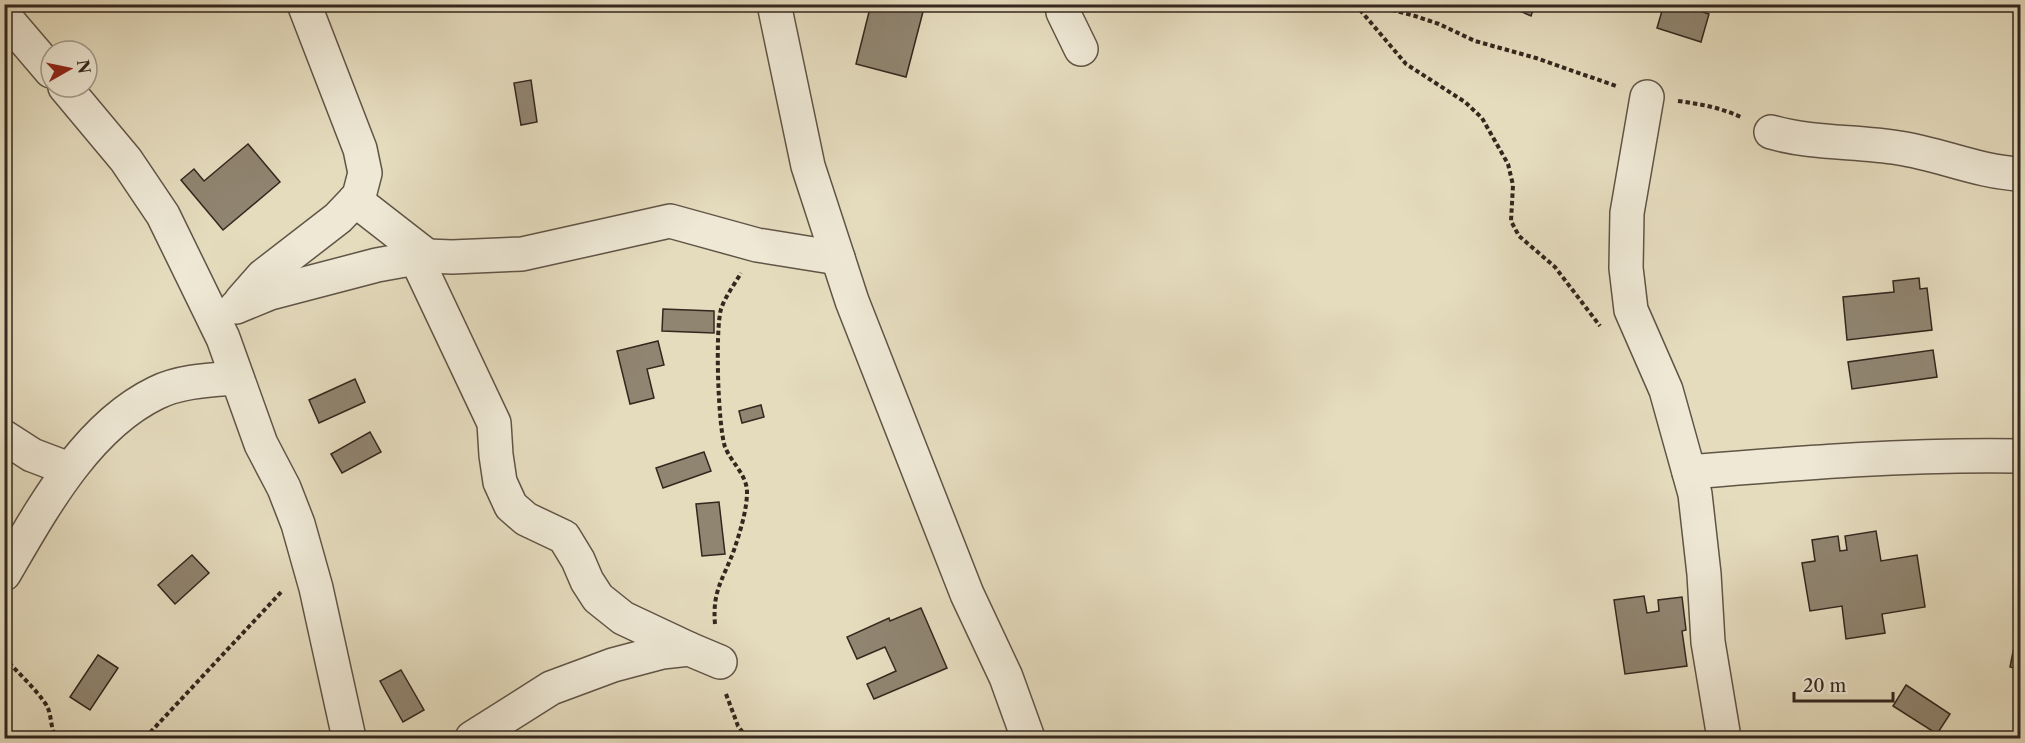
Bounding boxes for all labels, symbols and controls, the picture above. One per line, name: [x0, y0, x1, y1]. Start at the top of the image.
north arrow: [39, 39, 99, 99]
text: N: [73, 58, 95, 75]
scale bar: [1794, 665, 1893, 703]
text: 20 m: [1803, 675, 1847, 697]

